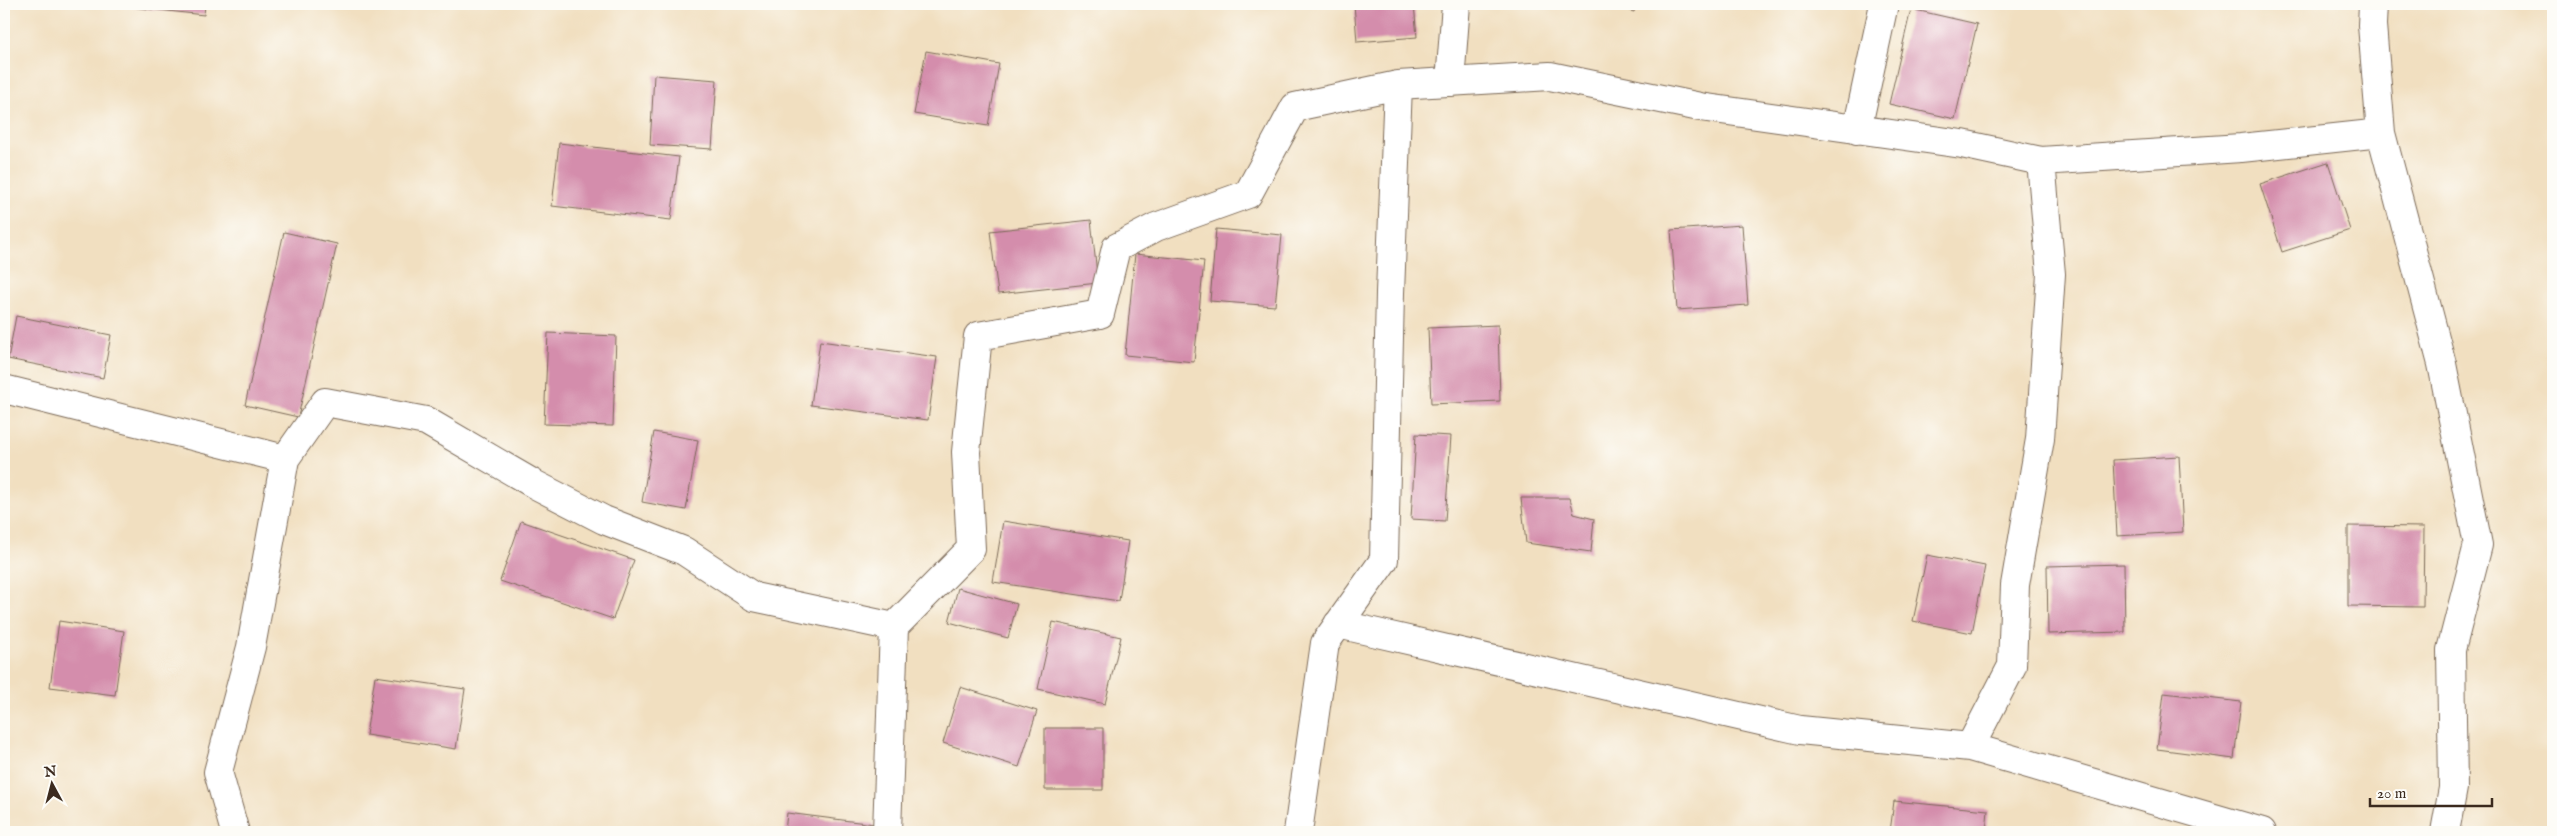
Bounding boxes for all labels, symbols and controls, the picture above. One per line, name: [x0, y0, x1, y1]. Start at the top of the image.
north arrow: [28, 758, 78, 808]
text: N: [42, 762, 58, 782]
scale bar: [2370, 776, 2492, 808]
text: 20 m: [2377, 784, 2407, 803]

